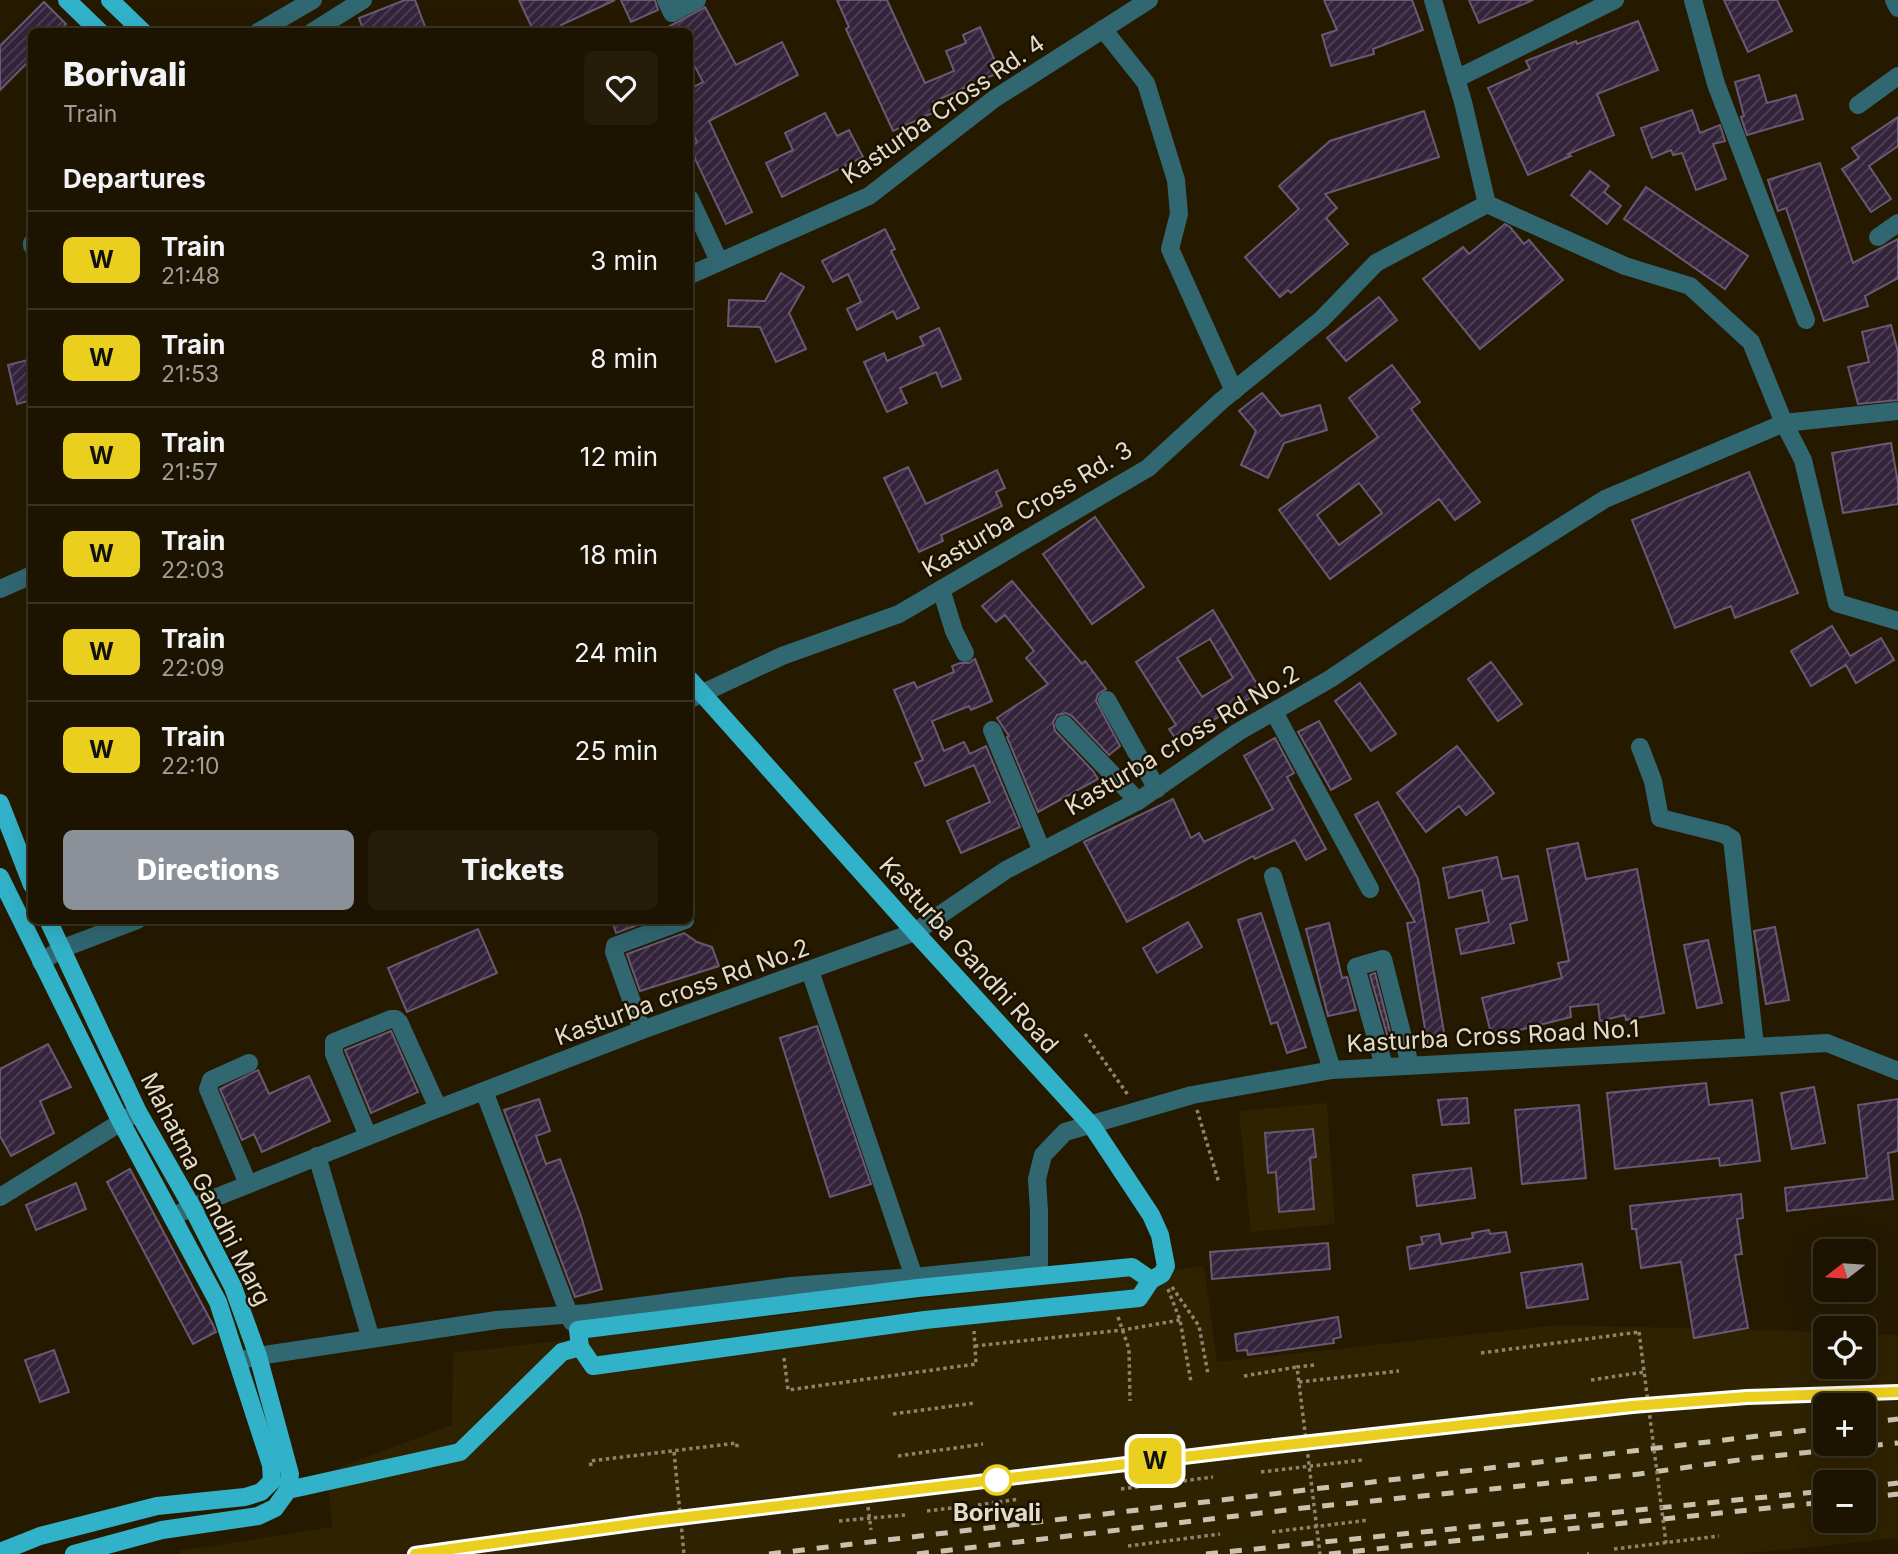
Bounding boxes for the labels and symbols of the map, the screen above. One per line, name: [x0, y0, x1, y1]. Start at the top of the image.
street label: Kasturba Cross Rd. 4: [836, 28, 1050, 190]
street label: Kasturba Cross Rd. 3: [917, 435, 1137, 583]
street label: Kasturba cross Rd No.2: [1060, 658, 1304, 822]
street label: Kasturba Gandhi Road: [873, 851, 1065, 1059]
street label: Kasturba cross Rd No.2: [551, 932, 813, 1052]
street label: Kasturba Cross Road No.1: [1346, 1014, 1640, 1058]
street label: Mahatma Gandhi Marg: [135, 1068, 277, 1310]
north arrow: [1813, 1239, 1876, 1302]
line badge: W: [1132, 1438, 1178, 1484]
marker: Borivali: [982, 1465, 1012, 1495]
place label: Borivali: [953, 1498, 1041, 1527]

